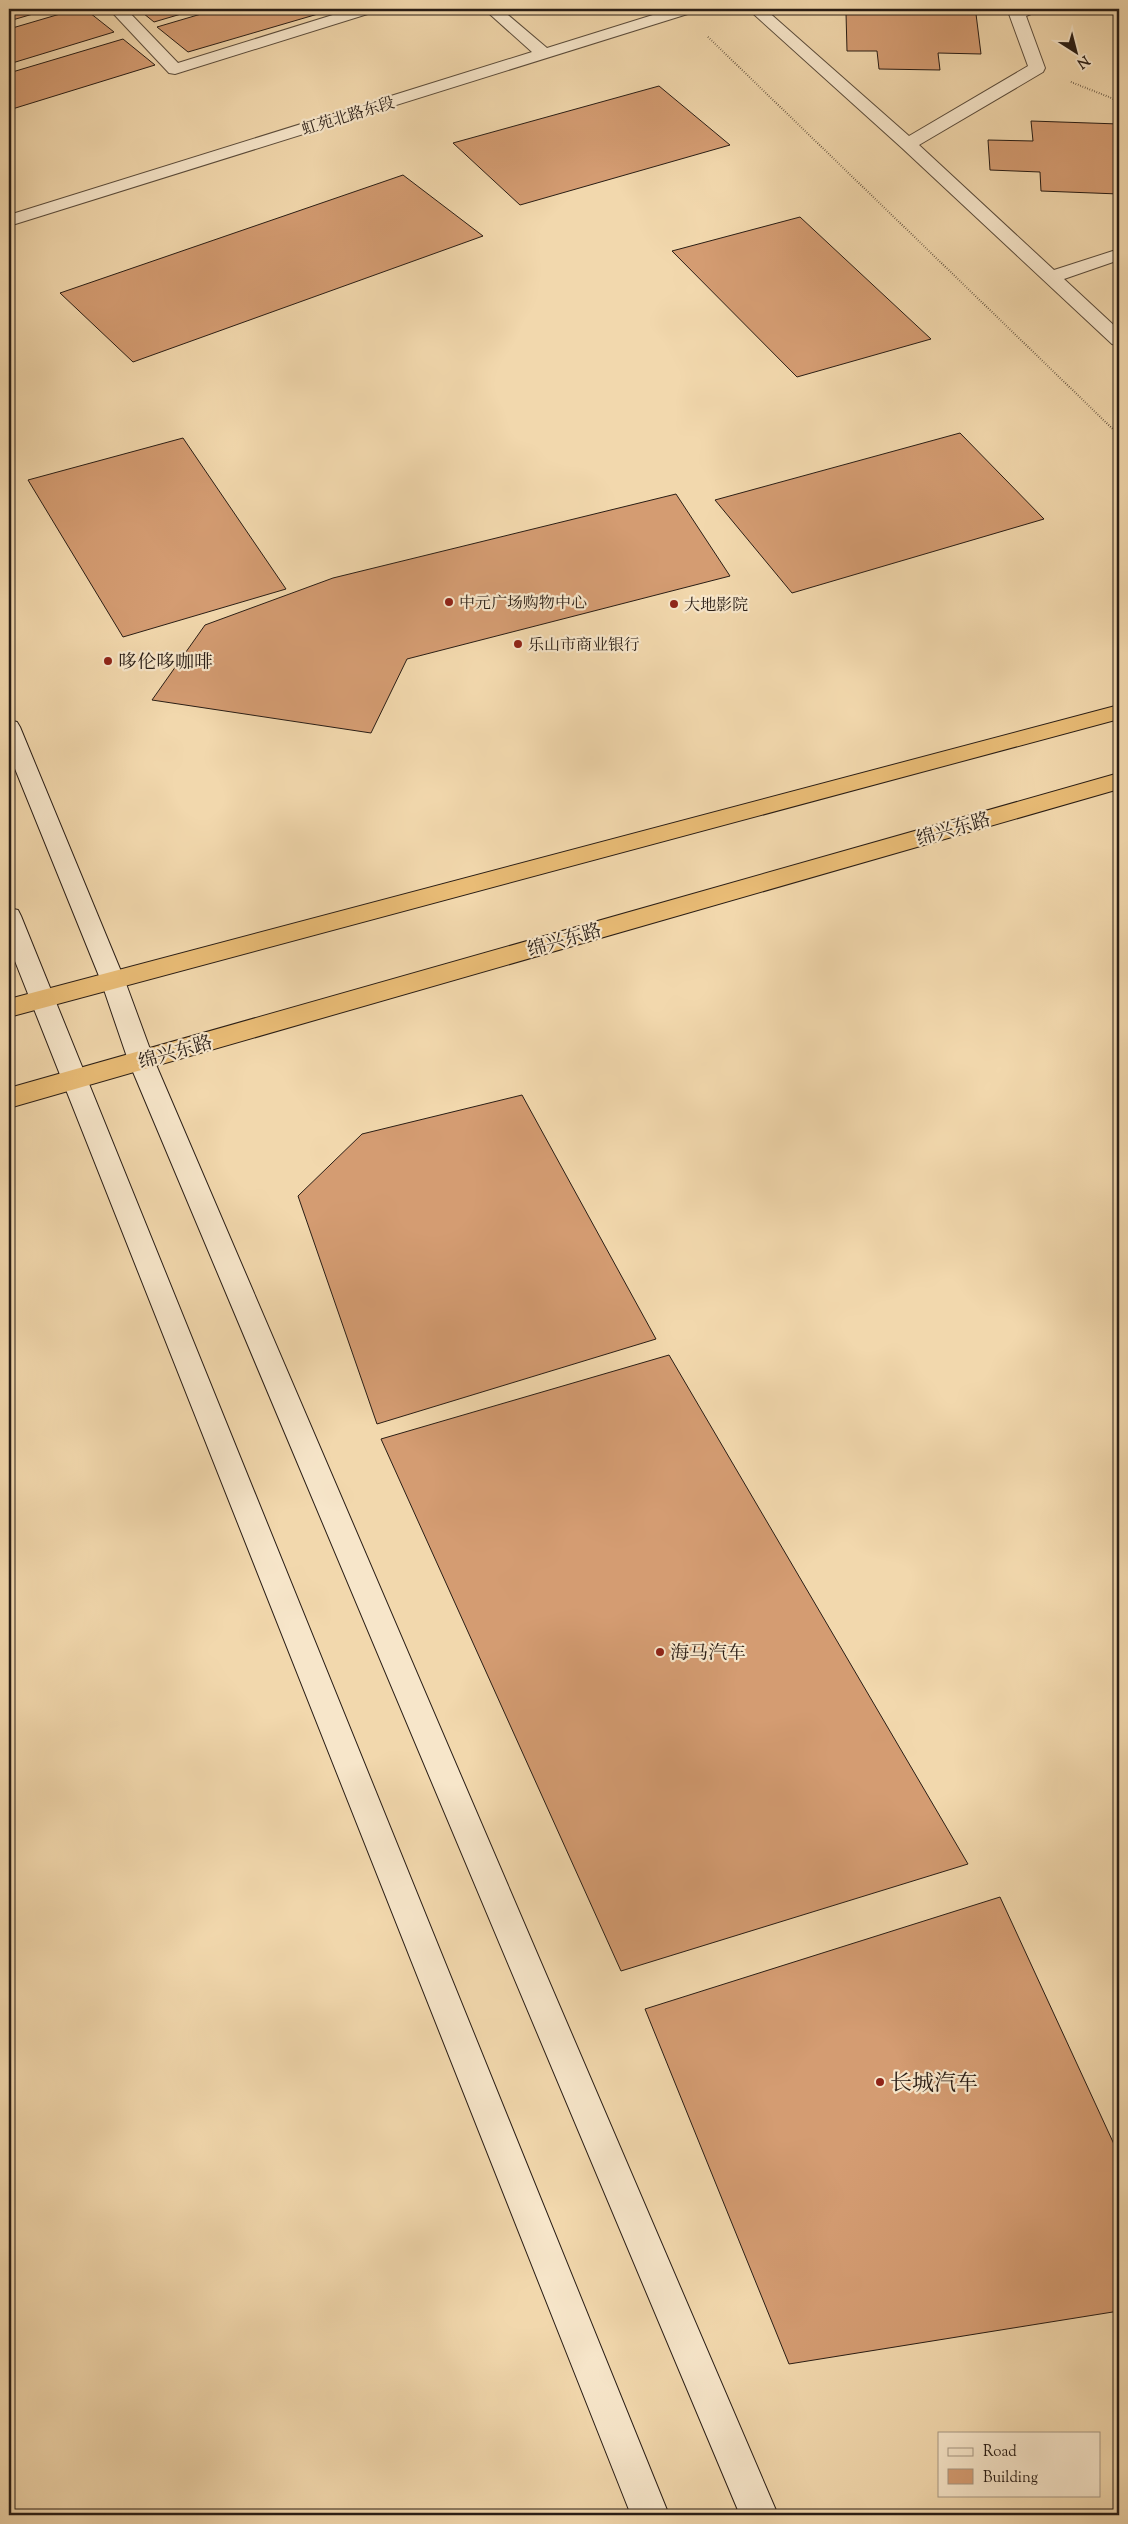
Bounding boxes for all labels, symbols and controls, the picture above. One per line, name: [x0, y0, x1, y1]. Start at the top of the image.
north arrow: [1050, 28, 1100, 78]
text: N: [1072, 50, 1093, 72]
street label: 虹苑北路东段: [299, 92, 398, 142]
place label: 中元广场购物中心: [459, 593, 587, 616]
place label: 大地影院: [684, 595, 748, 618]
marker: 中元广场购物中心: [443, 596, 455, 608]
marker: 大地影院: [668, 598, 680, 610]
place label: 乐山市商业银行: [528, 635, 640, 658]
marker: 乐山市商业银行: [512, 638, 524, 650]
place label: 哆伦哆咖啡: [118, 650, 213, 677]
marker: 哆伦哆咖啡: [102, 655, 114, 667]
street label: 绵兴东路: [913, 807, 994, 854]
street label: 绵兴东路: [524, 918, 605, 965]
street label: 绵兴东路: [135, 1030, 216, 1077]
place label: 海马汽车: [670, 1641, 746, 1668]
marker: 海马汽车: [654, 1646, 666, 1658]
place label: 长城汽车: [890, 2069, 978, 2101]
marker: 长城汽车: [874, 2076, 886, 2088]
legend: [938, 2432, 1100, 2496]
text: Road: [983, 2442, 1017, 2463]
text: Building: [983, 2468, 1038, 2489]

